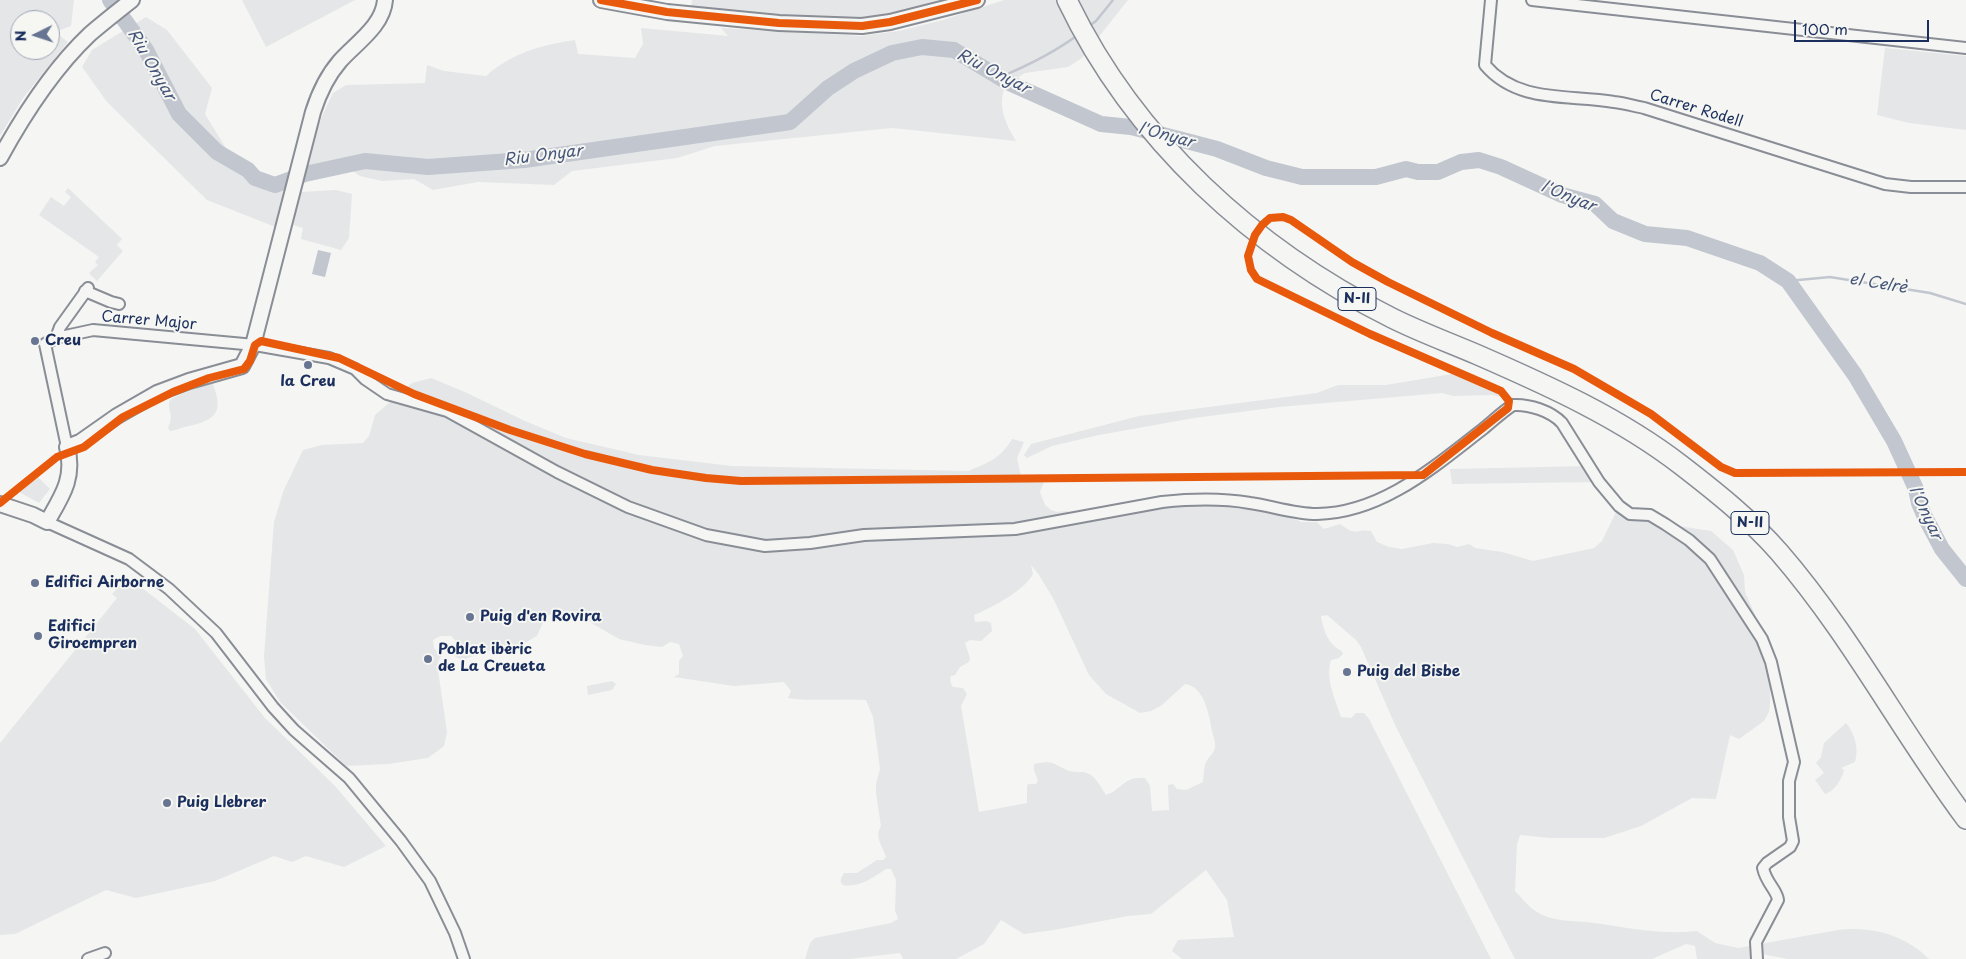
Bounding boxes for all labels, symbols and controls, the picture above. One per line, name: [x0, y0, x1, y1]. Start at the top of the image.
north arrow: [10, 10, 60, 60]
scale bar: [1796, 10, 1931, 42]
text: 100 m: [1802, 17, 1848, 40]
water label: Riu Onyar: [123, 26, 179, 104]
text: N: [10, 30, 31, 42]
water label: Riu Onyar: [953, 45, 1033, 99]
street label: Carrer Rodell: [1647, 86, 1745, 132]
water label: l'Onyar: [1136, 119, 1196, 153]
water label: Riu Onyar: [503, 142, 583, 170]
water label: l'Onyar: [1538, 177, 1598, 217]
water label: el Celrè: [1848, 270, 1908, 298]
road number: N-II: [1338, 288, 1376, 310]
street label: Carrer Major: [101, 308, 197, 334]
place label: Creu: [45, 332, 81, 350]
marker: Creu: [29, 335, 41, 347]
marker: la Creu: [302, 359, 314, 371]
place label: la Creu: [280, 373, 336, 391]
water label: l'Onyar: [1904, 483, 1946, 543]
road number: N-II: [1731, 512, 1769, 534]
place label: Edifici Airborne: [45, 574, 164, 592]
marker: Edifici Airborne: [29, 577, 41, 589]
place label: Puig d'en Rovira: [480, 608, 602, 626]
marker: Puig d'en Rovira: [464, 611, 476, 623]
place label: Edifici Giroempren: [48, 618, 137, 653]
marker: Edifici Giroempren: [32, 630, 44, 642]
place label: Poblat ibèric de La Creueta: [438, 641, 546, 676]
marker: Poblat ibèric de La Creueta: [422, 653, 434, 665]
place label: Puig del Bisbe: [1357, 663, 1460, 681]
marker: Puig del Bisbe: [1341, 666, 1353, 678]
place label: Puig Llebrer: [177, 794, 266, 812]
marker: Puig Llebrer: [161, 797, 173, 809]

